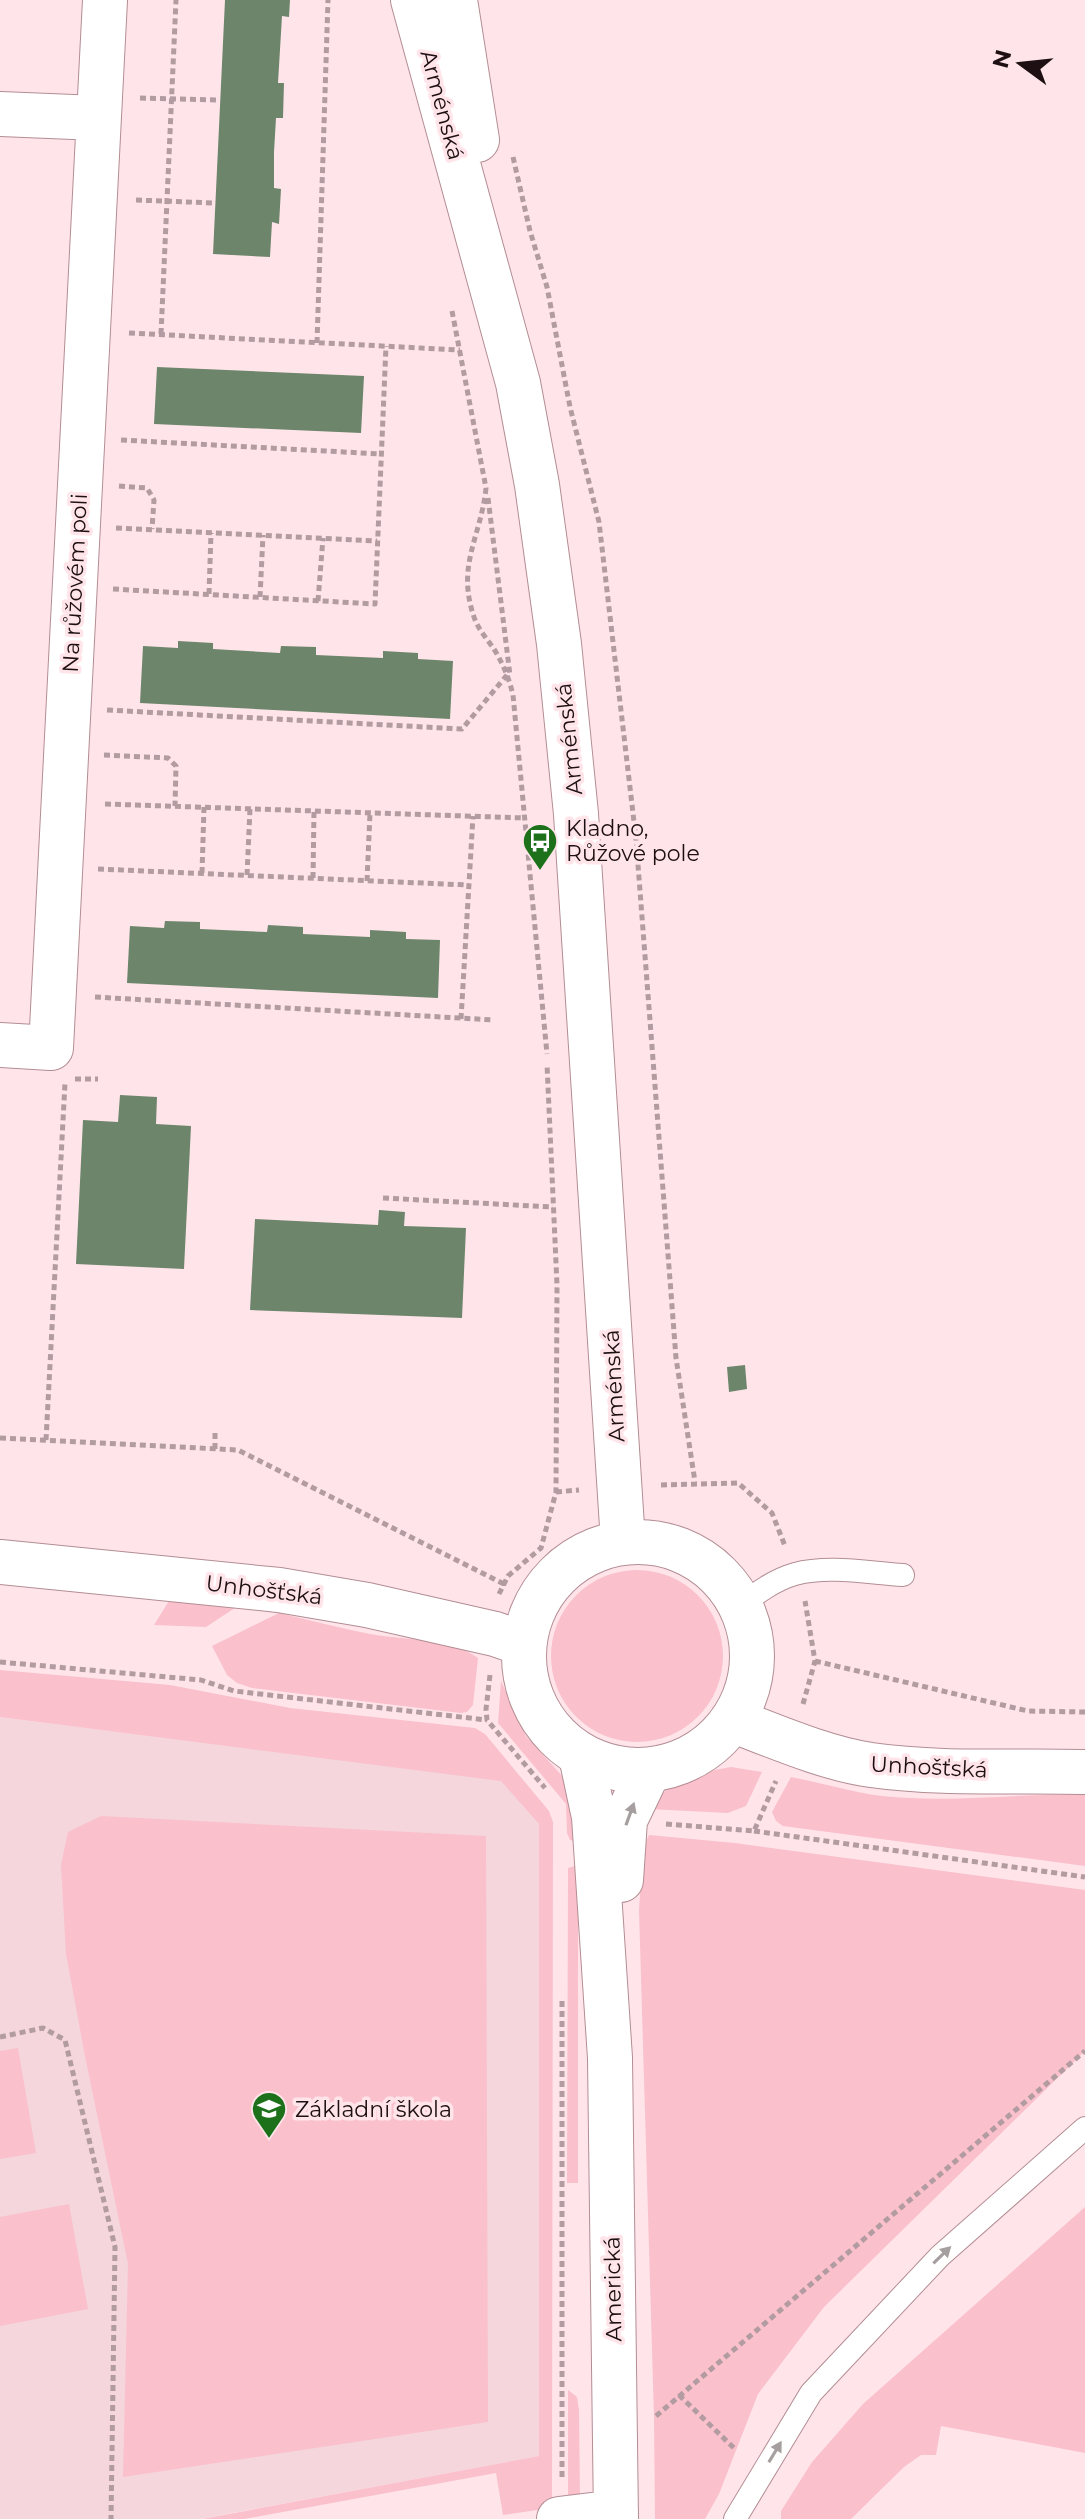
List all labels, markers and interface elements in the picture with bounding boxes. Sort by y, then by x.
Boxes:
north arrow [981,24,1061,104]
street label: Arménská [414,47,470,163]
text: N [987,47,1018,71]
street label: Na růžovém poli [57,493,93,673]
street label: Arménská [550,682,588,796]
place label: Kladno, Růžové pole [566,815,700,867]
bus stop icon: Kladno, Růžové pole [521,822,559,872]
street label: Arménská [598,1329,630,1443]
street label: Unhošťská [204,1569,324,1611]
street label: Unhošťská [870,1750,988,1784]
one-way arrow [624,1802,636,1826]
school or university icon: Základní škola [250,2090,288,2140]
place label: Základní škola [295,2096,452,2123]
street label: Americká [599,2236,627,2342]
one-way arrow [932,2246,951,2264]
one-way arrow [768,2441,782,2463]

